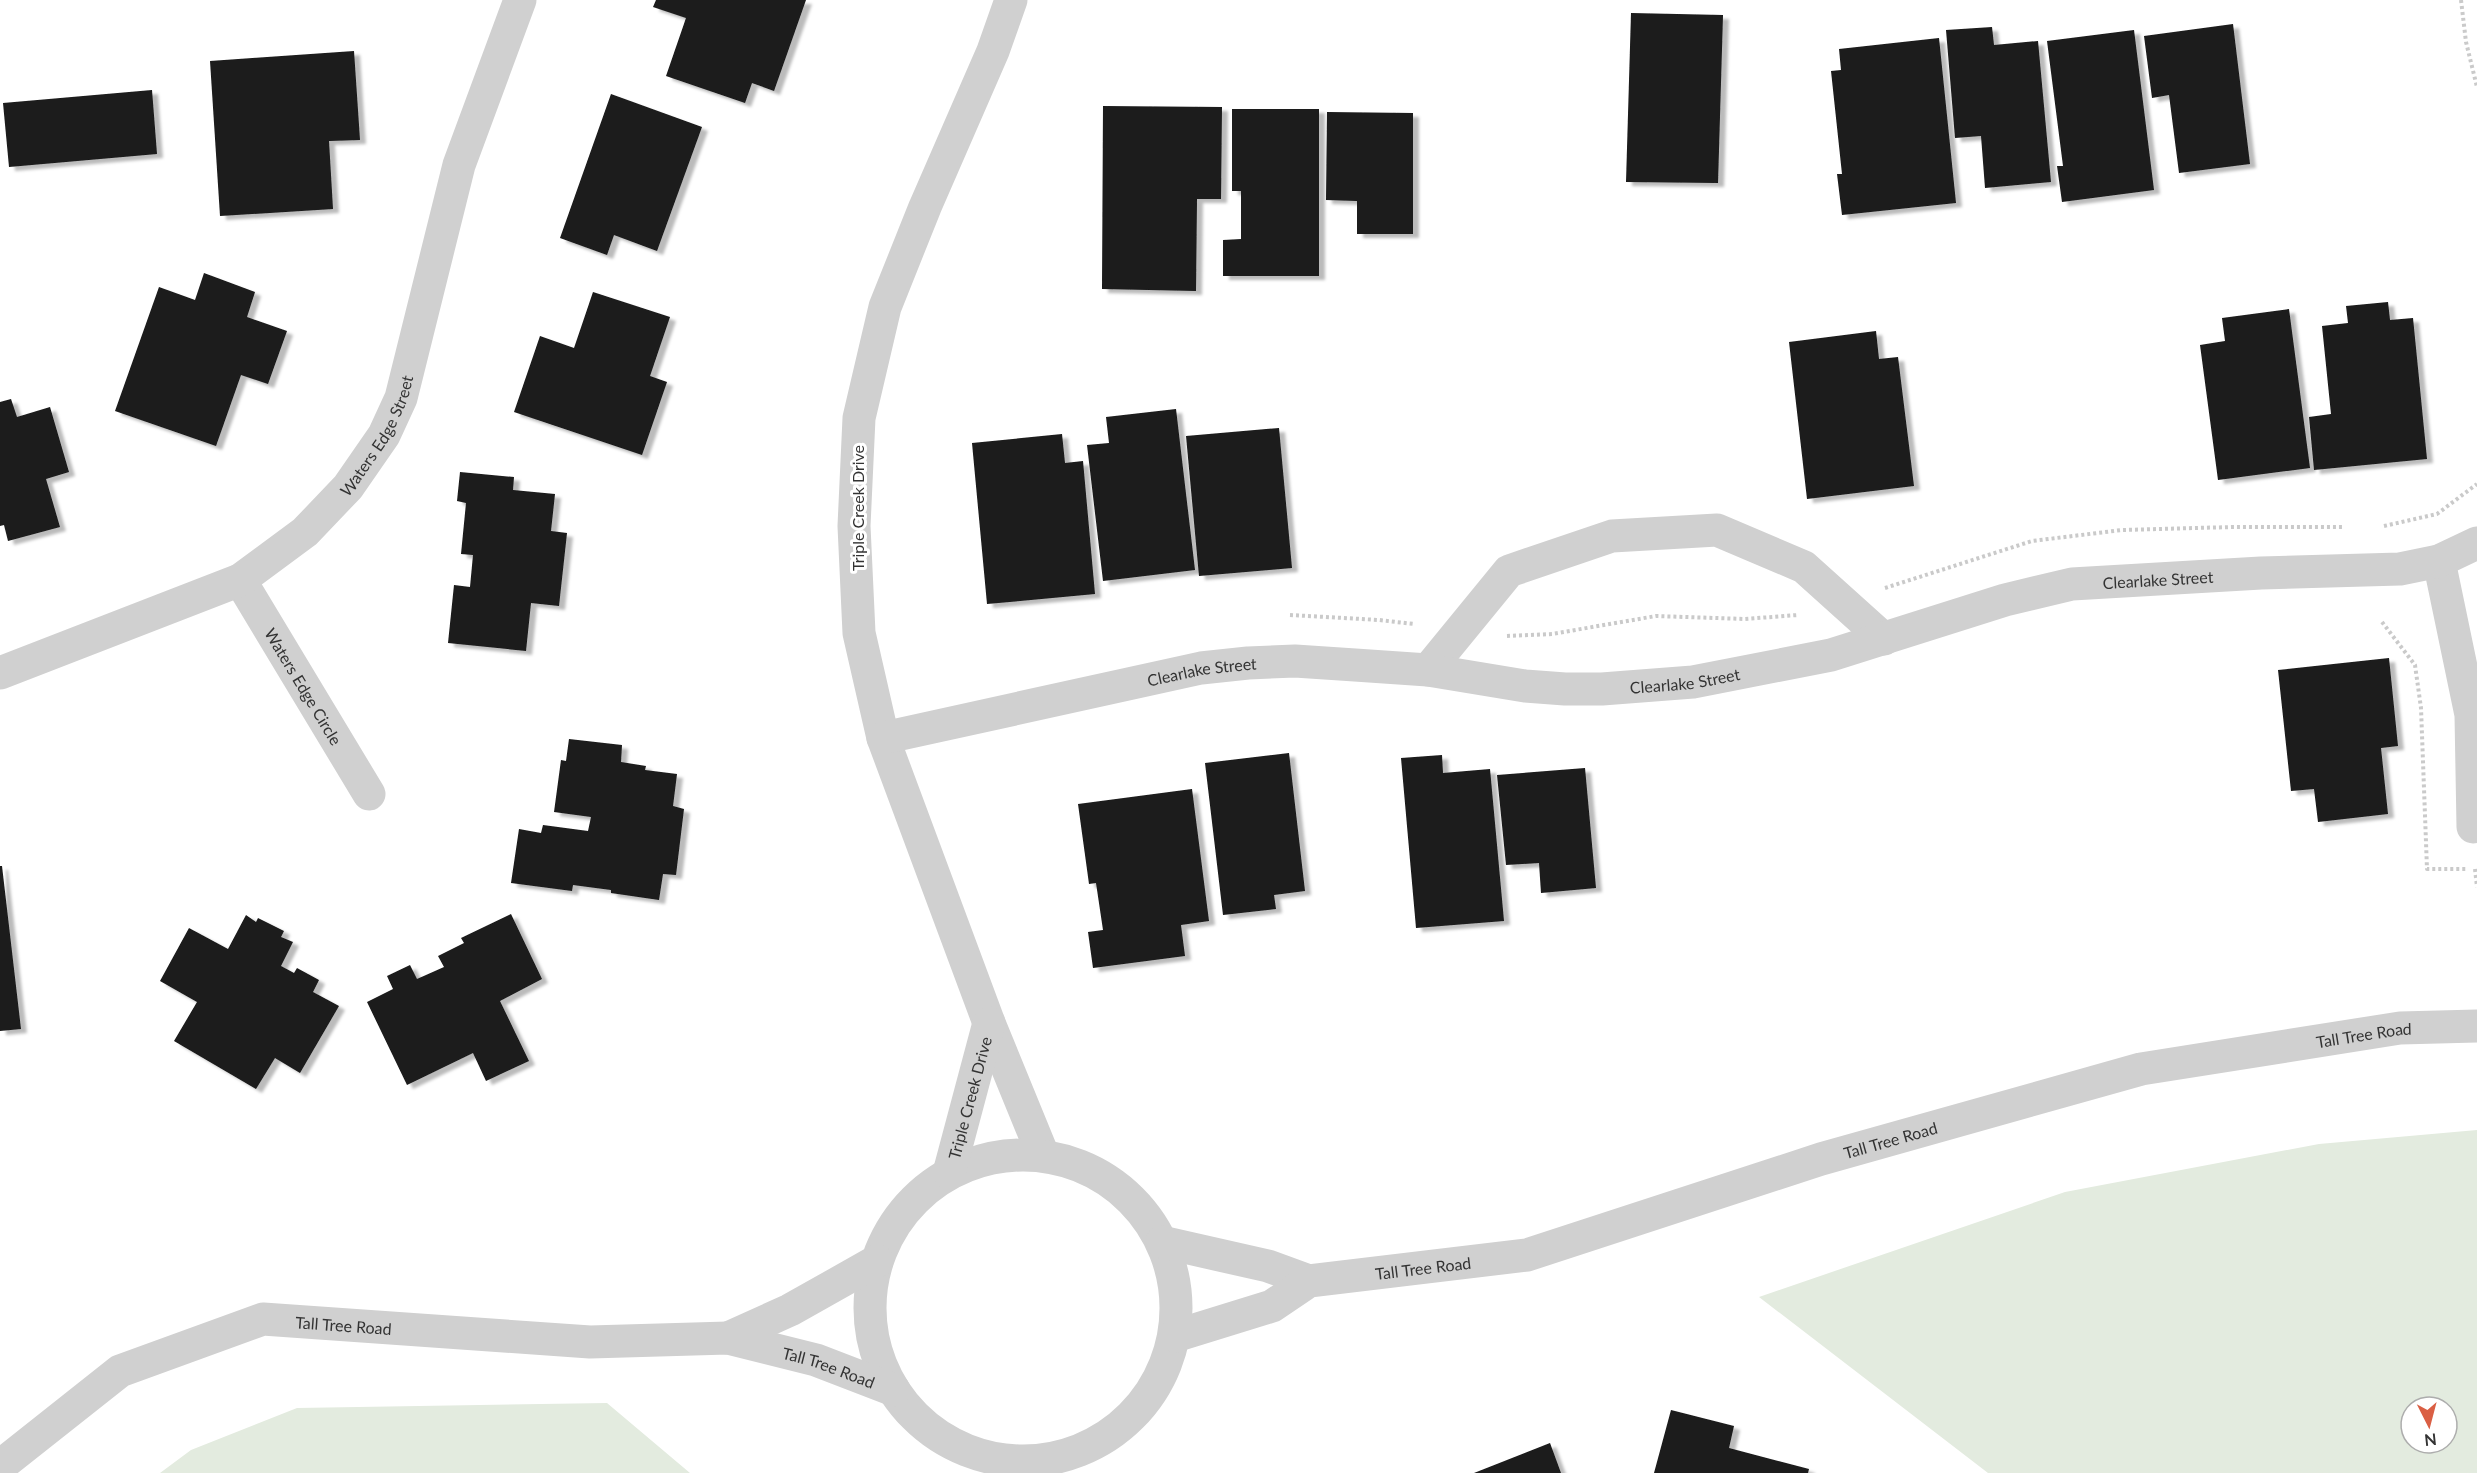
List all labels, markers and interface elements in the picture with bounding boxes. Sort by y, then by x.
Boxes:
street label: Waters Edge Street [336,373,416,499]
street label: Triple Creek Drive [848,445,867,571]
street label: Clearlake Street [2102,566,2214,592]
street label: Waters Edge Circle [262,624,347,748]
street label: Clearlake Street [1145,653,1257,689]
street label: Clearlake Street [1629,664,1742,696]
street label: Tall Tree Road [2315,1018,2412,1051]
street label: Triple Creek Drive [944,1034,995,1161]
street label: Tall Tree Road [1841,1117,1939,1162]
street label: Tall Tree Road [1374,1252,1472,1283]
street label: Tall Tree Road [295,1312,392,1338]
street label: Tall Tree Road [781,1343,878,1391]
north arrow [2399,1395,2459,1455]
text: N [2423,1430,2438,1451]

